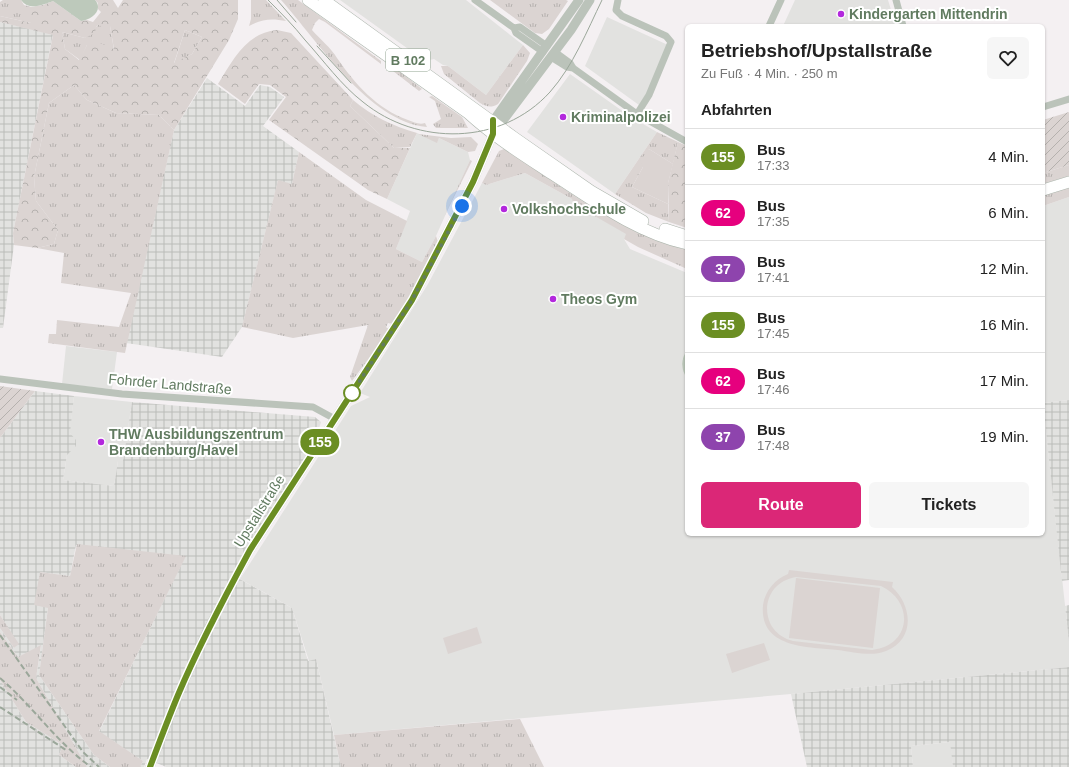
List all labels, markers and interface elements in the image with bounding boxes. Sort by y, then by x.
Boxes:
place label: Kindergarten Mittendrin [849,6,1008,22]
marker: Kindergarten Mittendrin [836,9,846,19]
button: heart [987,37,1029,79]
text: Betriebshof/Upstallstraße [701,40,932,61]
road number: B 102 [386,49,430,71]
text: Zu Fuß · 4 Min. · 250 m [701,66,838,81]
text: Abfahrten [701,101,772,118]
place label: Kriminalpolizei [571,109,671,125]
marker: Kriminalpolizei [558,112,568,122]
text: Bus [757,141,785,158]
text: 4 Min. [988,148,1029,165]
text: 155 [711,149,735,165]
text: 17:33 [757,158,790,173]
your location [452,196,472,216]
text: Bus [757,197,785,214]
place label: Volkshochschule [512,201,626,217]
marker: Volkshochschule [499,204,509,214]
text: 6 Min. [988,204,1029,221]
text: 62 [715,205,731,221]
text: 17:35 [757,214,790,229]
text: Bus [757,253,785,270]
text: 12 Min. [980,260,1029,277]
text: 37 [715,261,731,277]
text: 17:41 [757,270,790,285]
place label: Theos Gym [561,291,637,307]
marker: Theos Gym [548,294,558,304]
text: Bus [757,309,785,326]
text: 16 Min. [980,316,1029,333]
text: 155 [711,317,735,333]
text: 17:45 [757,326,790,341]
text: Bus [757,365,785,382]
street label: Fohrder Landstraße [108,371,233,397]
text: 17 Min. [980,372,1029,389]
text: 62 [715,373,731,389]
text: 17:46 [757,382,790,397]
unlabelled marker [343,384,361,402]
text: Bus [757,421,785,438]
place label: THW Ausbildungszentrum Brandenburg/Havel [109,426,283,458]
text: 19 Min. [980,428,1029,445]
line badge: 155 [297,429,343,455]
text: 37 [715,429,731,445]
text: 155 [308,434,332,450]
marker: THW Ausbildungszentrum Brandenburg/Havel [96,437,106,447]
text: 17:48 [757,438,790,453]
street label: Upstallstraße [230,472,288,550]
button: Route [701,482,861,528]
button: Tickets [869,482,1029,528]

